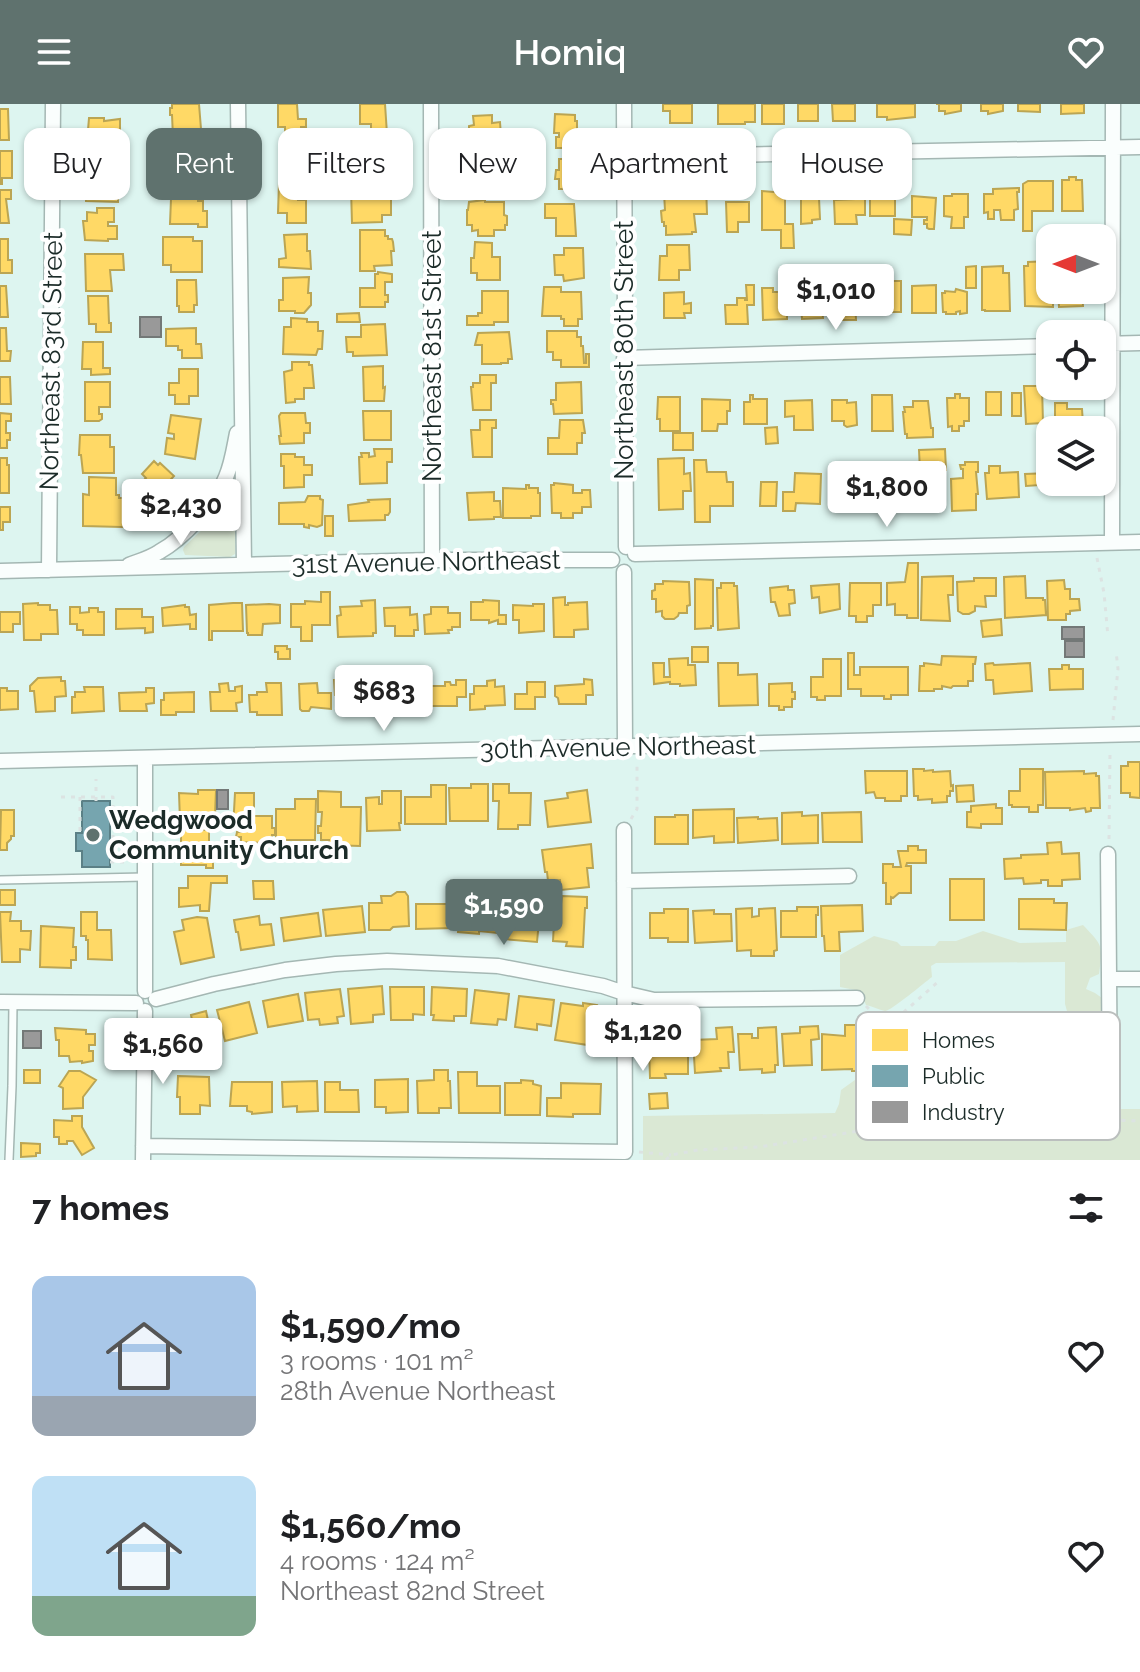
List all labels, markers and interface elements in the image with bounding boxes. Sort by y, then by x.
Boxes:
icon: menu [32,30,76,74]
icon: heart [1064,30,1108,74]
text: Homiq [514,31,626,73]
chip: Buy [24,128,130,200]
chip: Rent [146,128,262,200]
chip: Filters [278,128,413,200]
chip: New [429,128,546,200]
chip: Apartment [562,128,756,200]
chip: House [772,128,912,200]
street label: Northeast 80th Street [609,220,639,480]
north arrow [1036,224,1116,304]
map controls [1036,224,1116,496]
street label: Northeast 81st Street [417,230,447,482]
street label: Northeast 83rd Street [34,231,68,491]
pin: $1,010 [771,264,901,332]
text: $1,010 [796,275,876,305]
button: locate [1036,320,1116,400]
button: layers [1036,416,1116,496]
pin: $1,800 [822,461,952,529]
text: $1,800 [846,472,929,502]
pin: $2,430 [116,479,246,547]
text: $2,430 [140,490,222,520]
street label: 31st Avenue Northeast [291,545,561,579]
pin: $683 [337,665,431,733]
text: $683 [353,676,415,706]
street label: 30th Avenue Northeast [480,730,757,764]
place label: Wedgwood Community Church [109,805,349,865]
marker: Wedgwood Community Church [84,826,102,844]
pin: $1,590 [439,879,569,947]
text: $1,590 [463,890,545,920]
pin: $1,120 [578,1005,708,1073]
legend [856,1012,1120,1140]
text: $1,120 [604,1016,682,1046]
pin: $1,560 [98,1018,228,1086]
text: Homes [922,1027,995,1053]
text: $1,560 [122,1029,204,1059]
text: Public [922,1063,985,1089]
text: Industry [922,1099,1005,1125]
icon: filters [1064,1186,1108,1230]
text: 7 homes [32,1188,169,1228]
text: $1,590/mo [280,1306,461,1346]
icon: home [96,1308,192,1404]
icon: heart [1064,1334,1108,1378]
text: 3 rooms · 101 m² [280,1346,474,1376]
text: 28th Avenue Northeast [280,1376,556,1406]
text: $1,560/mo [280,1506,461,1546]
icon: home [96,1508,192,1604]
icon: heart [1064,1534,1108,1578]
text: 4 rooms · 124 m² [280,1546,475,1576]
text: Northeast 82nd Street [280,1576,545,1606]

